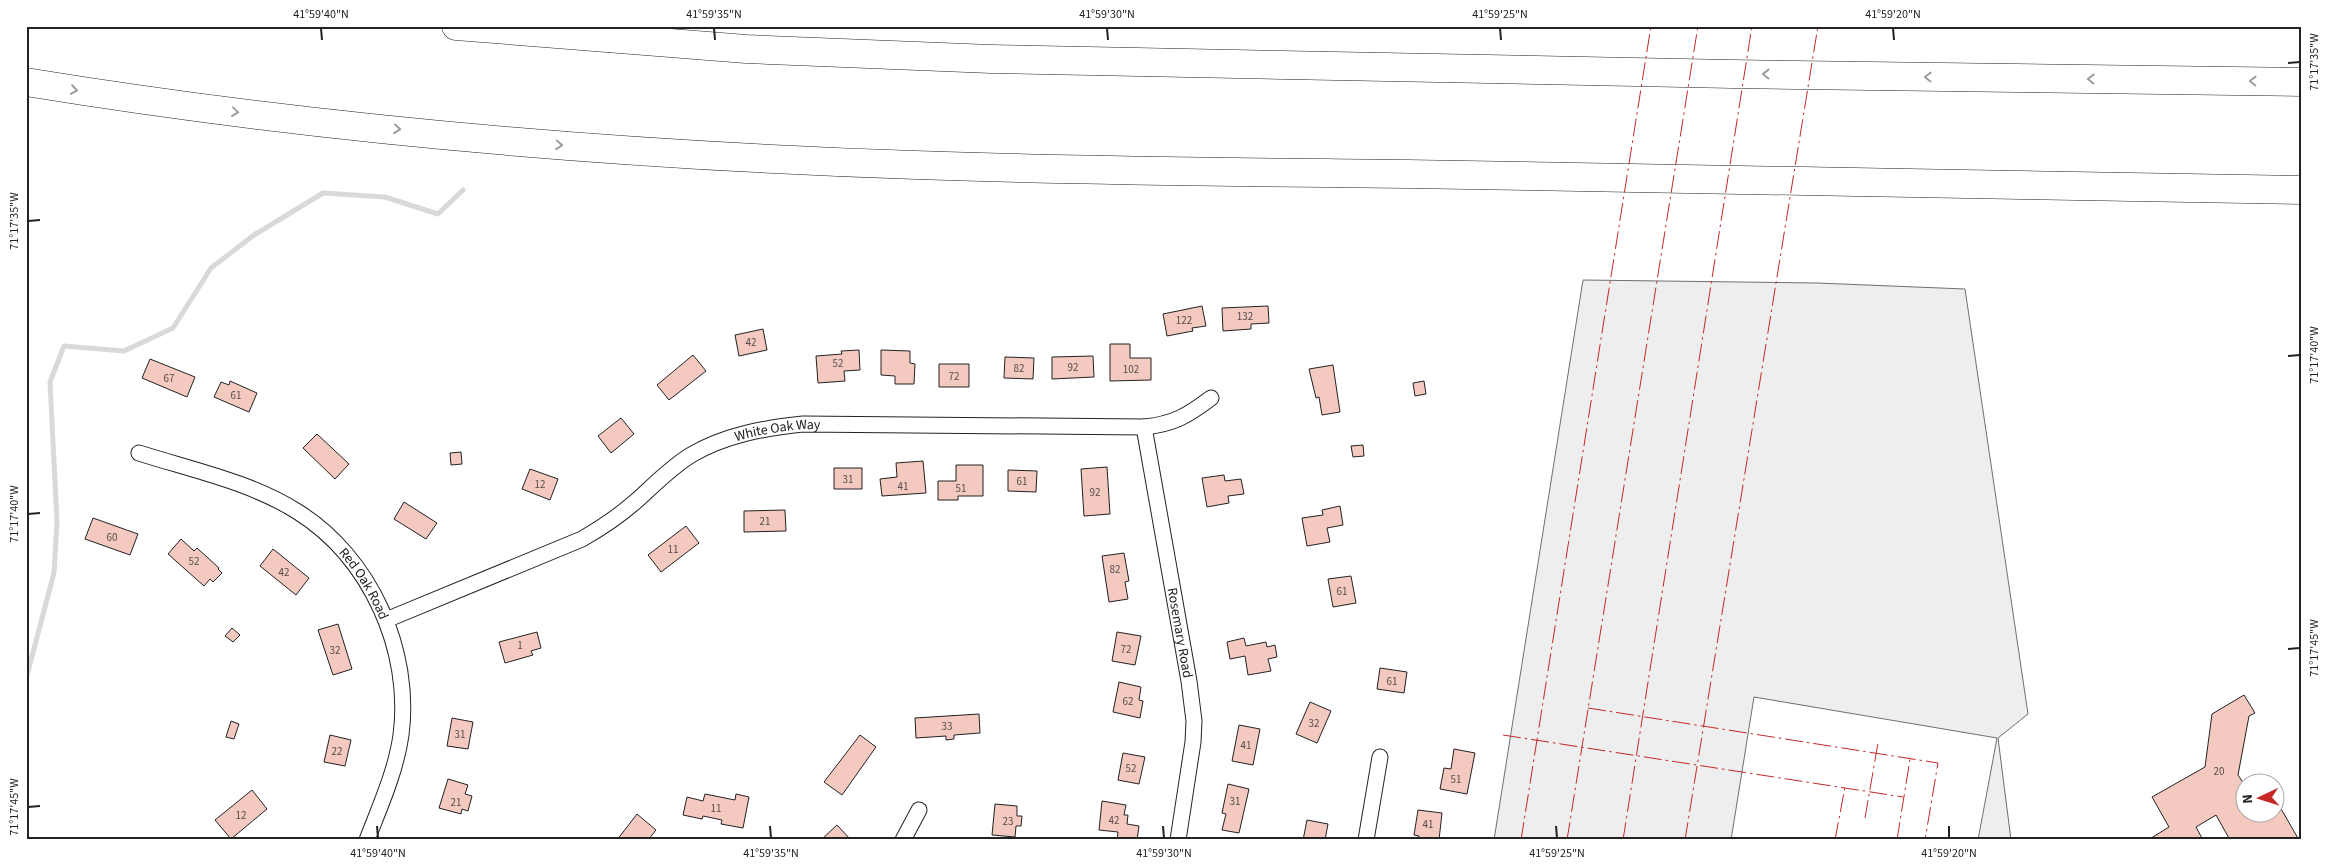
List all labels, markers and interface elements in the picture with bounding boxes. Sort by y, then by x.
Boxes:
text: 41°59'40"N [293,6,349,23]
text: 41°59'35"N [686,6,742,23]
text: 41°59'30"N [1079,6,1135,23]
text: 41°59'25"N [1472,6,1528,23]
text: 41°59'20"N [1865,6,1921,23]
text: 71°17'35"W [2306,33,2323,91]
one-way arrow [1761,69,1769,79]
one-way arrow [1924,71,1932,82]
one-way arrow [2086,73,2094,84]
one-way arrow [2249,76,2256,86]
one-way arrow [70,84,79,94]
one-way arrow [232,106,240,117]
one-way arrow [393,123,401,134]
one-way arrow [555,139,563,150]
text: 71°17'35"W [6,192,23,250]
house number: 132 [1237,309,1253,324]
house number: 122 [1176,313,1192,328]
text: 71°17'40"W [2306,326,2323,384]
house number: 42 [746,335,756,350]
house number: 52 [833,356,843,371]
house number: 92 [1068,360,1078,375]
house number: 82 [1014,361,1024,376]
house number: 102 [1123,362,1139,377]
house number: 72 [949,369,959,384]
house number: 67 [164,371,174,386]
house number: 61 [231,388,241,403]
street label: White Oak Way [732,415,821,447]
house number: 31 [843,472,853,487]
house number: 61 [1017,474,1027,489]
house number: 12 [535,477,545,492]
house number: 41 [898,479,908,494]
house number: 51 [956,481,966,496]
text: 71°17'40"W [6,485,23,543]
house number: 92 [1090,485,1100,500]
house number: 21 [760,514,770,529]
house number: 60 [107,530,117,545]
house number: 11 [668,542,678,557]
street label: Red Oak Road [334,544,393,623]
house number: 52 [189,554,199,569]
house number: 82 [1110,562,1120,577]
house number: 42 [279,565,289,580]
house number: 61 [1337,584,1347,599]
street label: Rosemary Road [1162,586,1197,680]
text: 71°17'45"W [2306,619,2323,677]
house number: 1 [517,638,523,653]
house number: 72 [1121,642,1131,657]
house number: 32 [330,643,340,658]
house number: 61 [1387,674,1397,689]
house number: 62 [1123,694,1133,709]
house number: 32 [1309,716,1319,731]
house number: 33 [942,719,952,734]
house number: 31 [455,727,465,742]
house number: 41 [1241,738,1251,753]
house number: 22 [332,744,342,759]
house number: 52 [1126,761,1136,776]
house number: 20 [2214,764,2224,779]
house number: 51 [1451,772,1461,787]
north arrow [2236,774,2286,824]
text: 71°17'45"W [6,778,23,836]
text: N [2238,793,2258,804]
house number: 31 [1230,794,1240,809]
house number: 21 [451,795,461,810]
house number: 11 [711,801,721,816]
house number: 12 [236,808,246,823]
house number: 42 [1109,813,1119,828]
house number: 23 [1003,814,1013,829]
house number: 41 [1423,817,1433,832]
text: 41°59'40"N [350,845,406,862]
text: 41°59'35"N [743,845,799,862]
text: 41°59'30"N [1136,845,1192,862]
text: 41°59'25"N [1529,845,1585,862]
text: 41°59'20"N [1921,845,1977,862]

